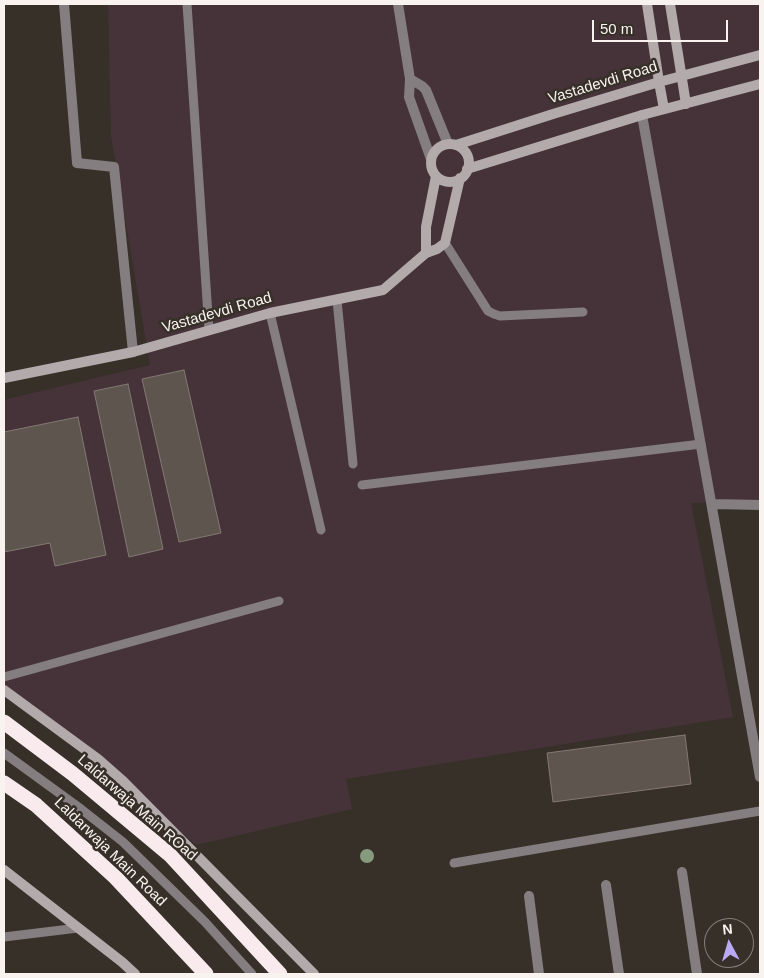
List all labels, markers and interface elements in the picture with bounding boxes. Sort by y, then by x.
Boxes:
scale bar [594,10,730,42]
text: 50 m [600,20,633,37]
street label: Vastadevdi Road [546,58,660,108]
street label: Vastadevdi Road [160,289,274,337]
street label: Laldarwaja Main ROad [74,751,200,865]
street label: Laldarwaja Main Road [50,794,170,910]
north arrow [704,918,754,968]
text: N [722,921,733,938]

